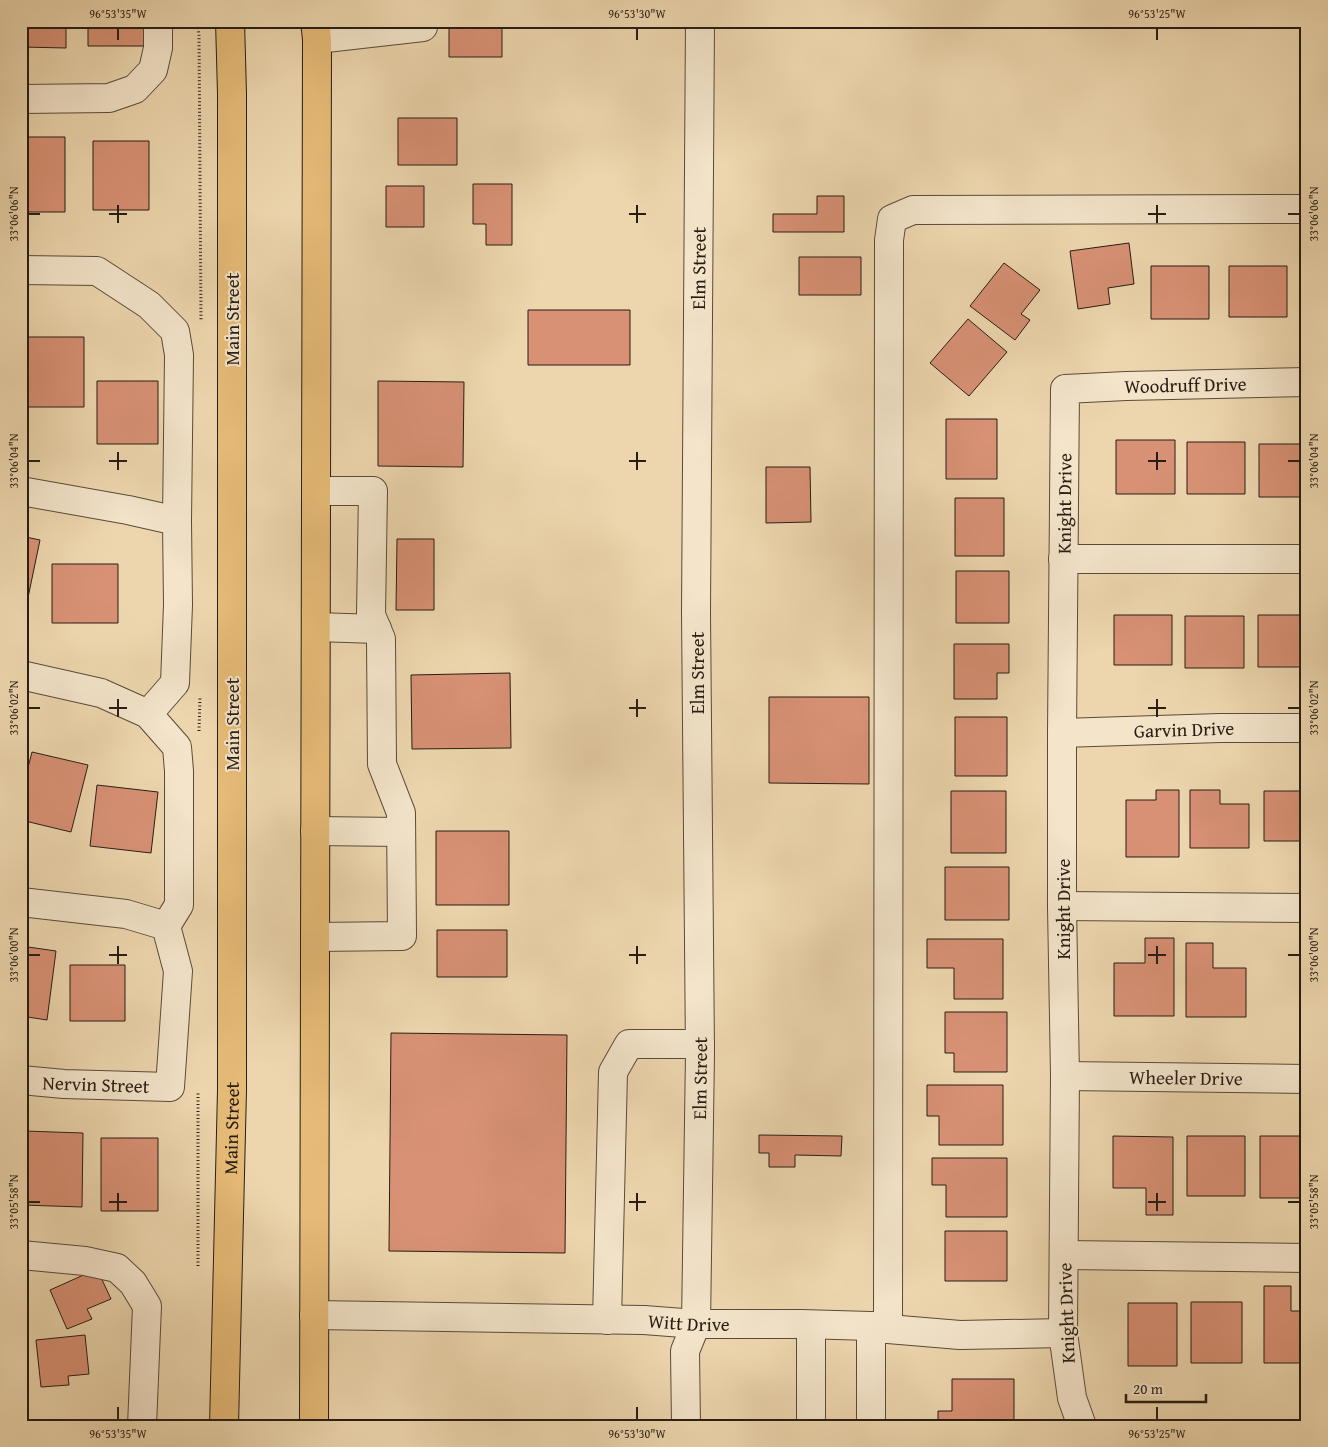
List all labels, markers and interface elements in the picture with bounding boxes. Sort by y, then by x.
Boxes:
text: 96°53'35"W [89,5,148,22]
text: 96°53'30"W [608,5,667,22]
text: 96°53'25"W [1128,5,1187,22]
text: 33°06'06"N [5,186,22,242]
text: 33°06'06"N [1305,186,1322,242]
street label: Elm Street [684,226,713,310]
street label: Main Street [218,272,246,365]
street label: Woodruff Drive [1124,369,1247,400]
text: 33°06'04"N [5,433,22,489]
text: 33°06'04"N [1305,433,1322,489]
street label: Knight Drive [1050,453,1078,554]
street label: Elm Street [683,631,711,714]
street label: Main Street [218,677,246,770]
text: 33°06'02"N [5,680,22,736]
text: 33°06'02"N [1305,680,1322,736]
street label: Garvin Drive [1133,714,1234,745]
street label: Knight Drive [1049,858,1077,959]
text: 33°06'00"N [5,927,22,983]
text: 33°06'00"N [1305,927,1322,983]
street label: Elm Street [685,1036,714,1120]
street label: Wheeler Drive [1129,1063,1243,1092]
street label: Nervin Street [42,1068,150,1100]
street label: Main Street [216,1081,246,1175]
text: 33°05'58"N [5,1174,22,1230]
text: 33°05'58"N [1305,1174,1322,1230]
street label: Knight Drive [1050,1262,1082,1364]
street label: Witt Drive [647,1306,730,1338]
scale bar [1126,1372,1206,1404]
text: 20 m [1133,1378,1164,1399]
text: 96°53'35"W [89,1425,148,1442]
text: 96°53'30"W [608,1425,667,1442]
text: 96°53'25"W [1128,1425,1187,1442]

